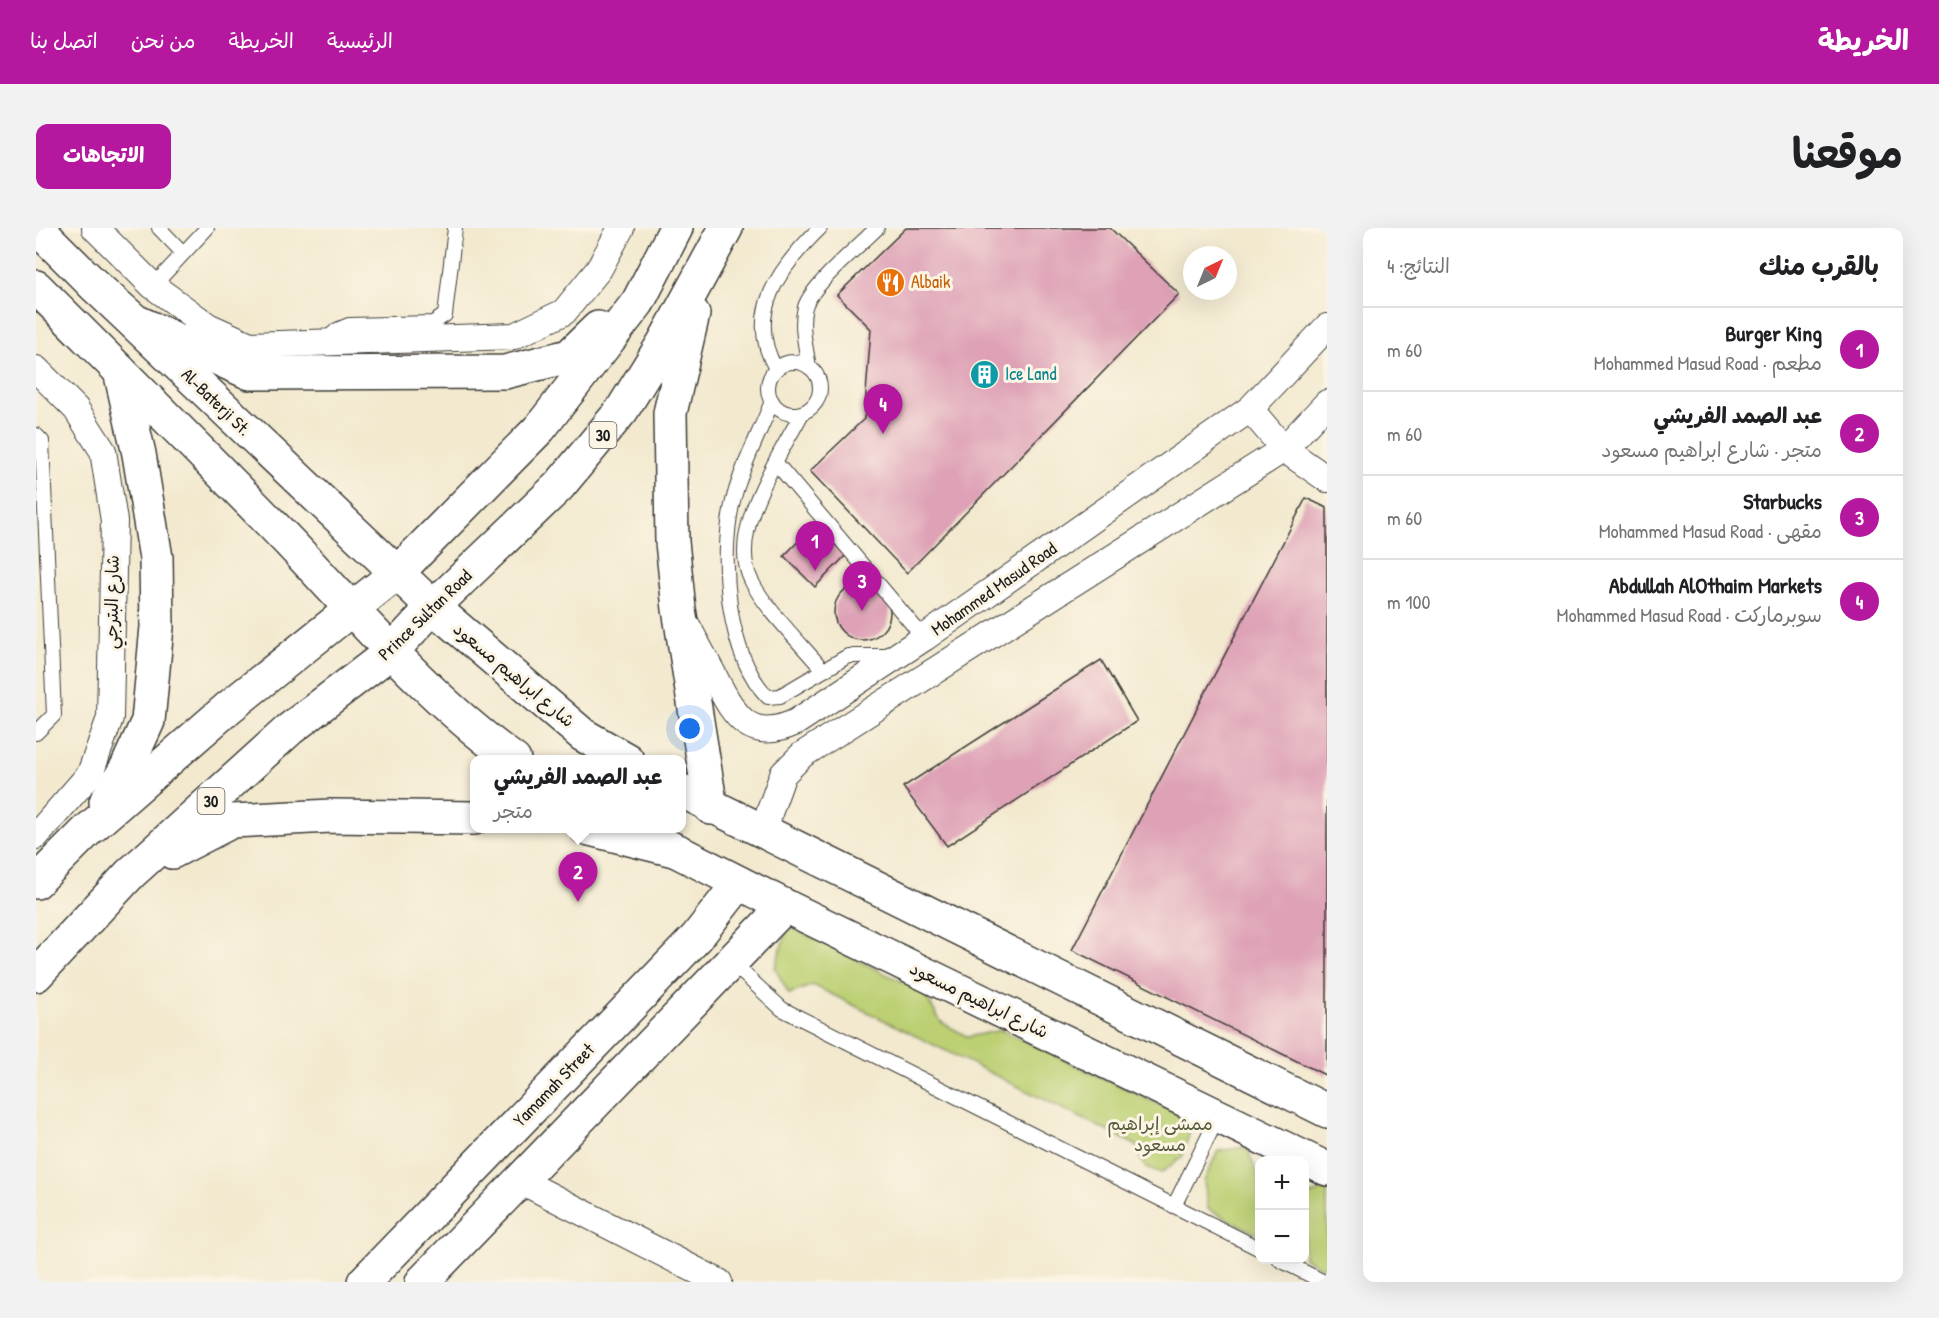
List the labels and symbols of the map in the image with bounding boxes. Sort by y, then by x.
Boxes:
north arrow [1183,246,1237,300]
restaurant icon: Albaik [874,266,906,298]
place label: Albaik [911,269,951,294]
building icon: Ice Land [968,358,1000,390]
place label: Ice Land [1005,361,1056,386]
street label: Al-Baterji St. [176,362,257,441]
pin: 4 [864,384,902,434]
road number: 30 [590,422,616,448]
pin: 1 [796,522,834,571]
street label: Mohammed Masud Road [926,536,1061,641]
street label: شارع البترجي [98,555,129,649]
pin: 3 [842,562,882,611]
street label: Prince Sultan Road [372,564,477,666]
street label: شارع ابراهيم مسعود [447,616,580,734]
your location [675,714,704,743]
road number: 30 [198,788,224,814]
pin: 2 [558,852,598,902]
street label: شارع ابراهيم مسعود [905,955,1053,1046]
street label: Yamamah Street [507,1037,600,1132]
park label: ممشى إبراهيم مسعود [1107,1111,1213,1157]

